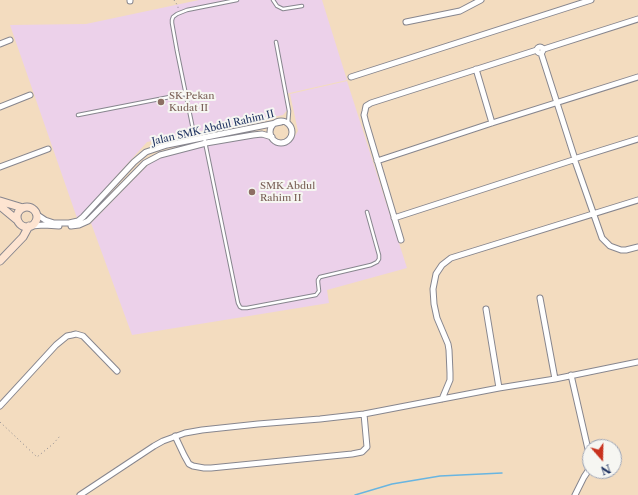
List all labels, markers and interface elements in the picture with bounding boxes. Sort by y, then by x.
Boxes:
place label: SK Pekan Kudat II [169,90,214,114]
marker: SK Pekan Kudat II [156,97,166,107]
street label: Jalan SMK Abdul Rahim II [151,108,275,148]
place label: SMK Abdul Rahim II [260,180,315,204]
marker: SMK Abdul Rahim II [247,187,257,197]
north arrow [582,439,622,479]
text: N [599,461,613,478]

